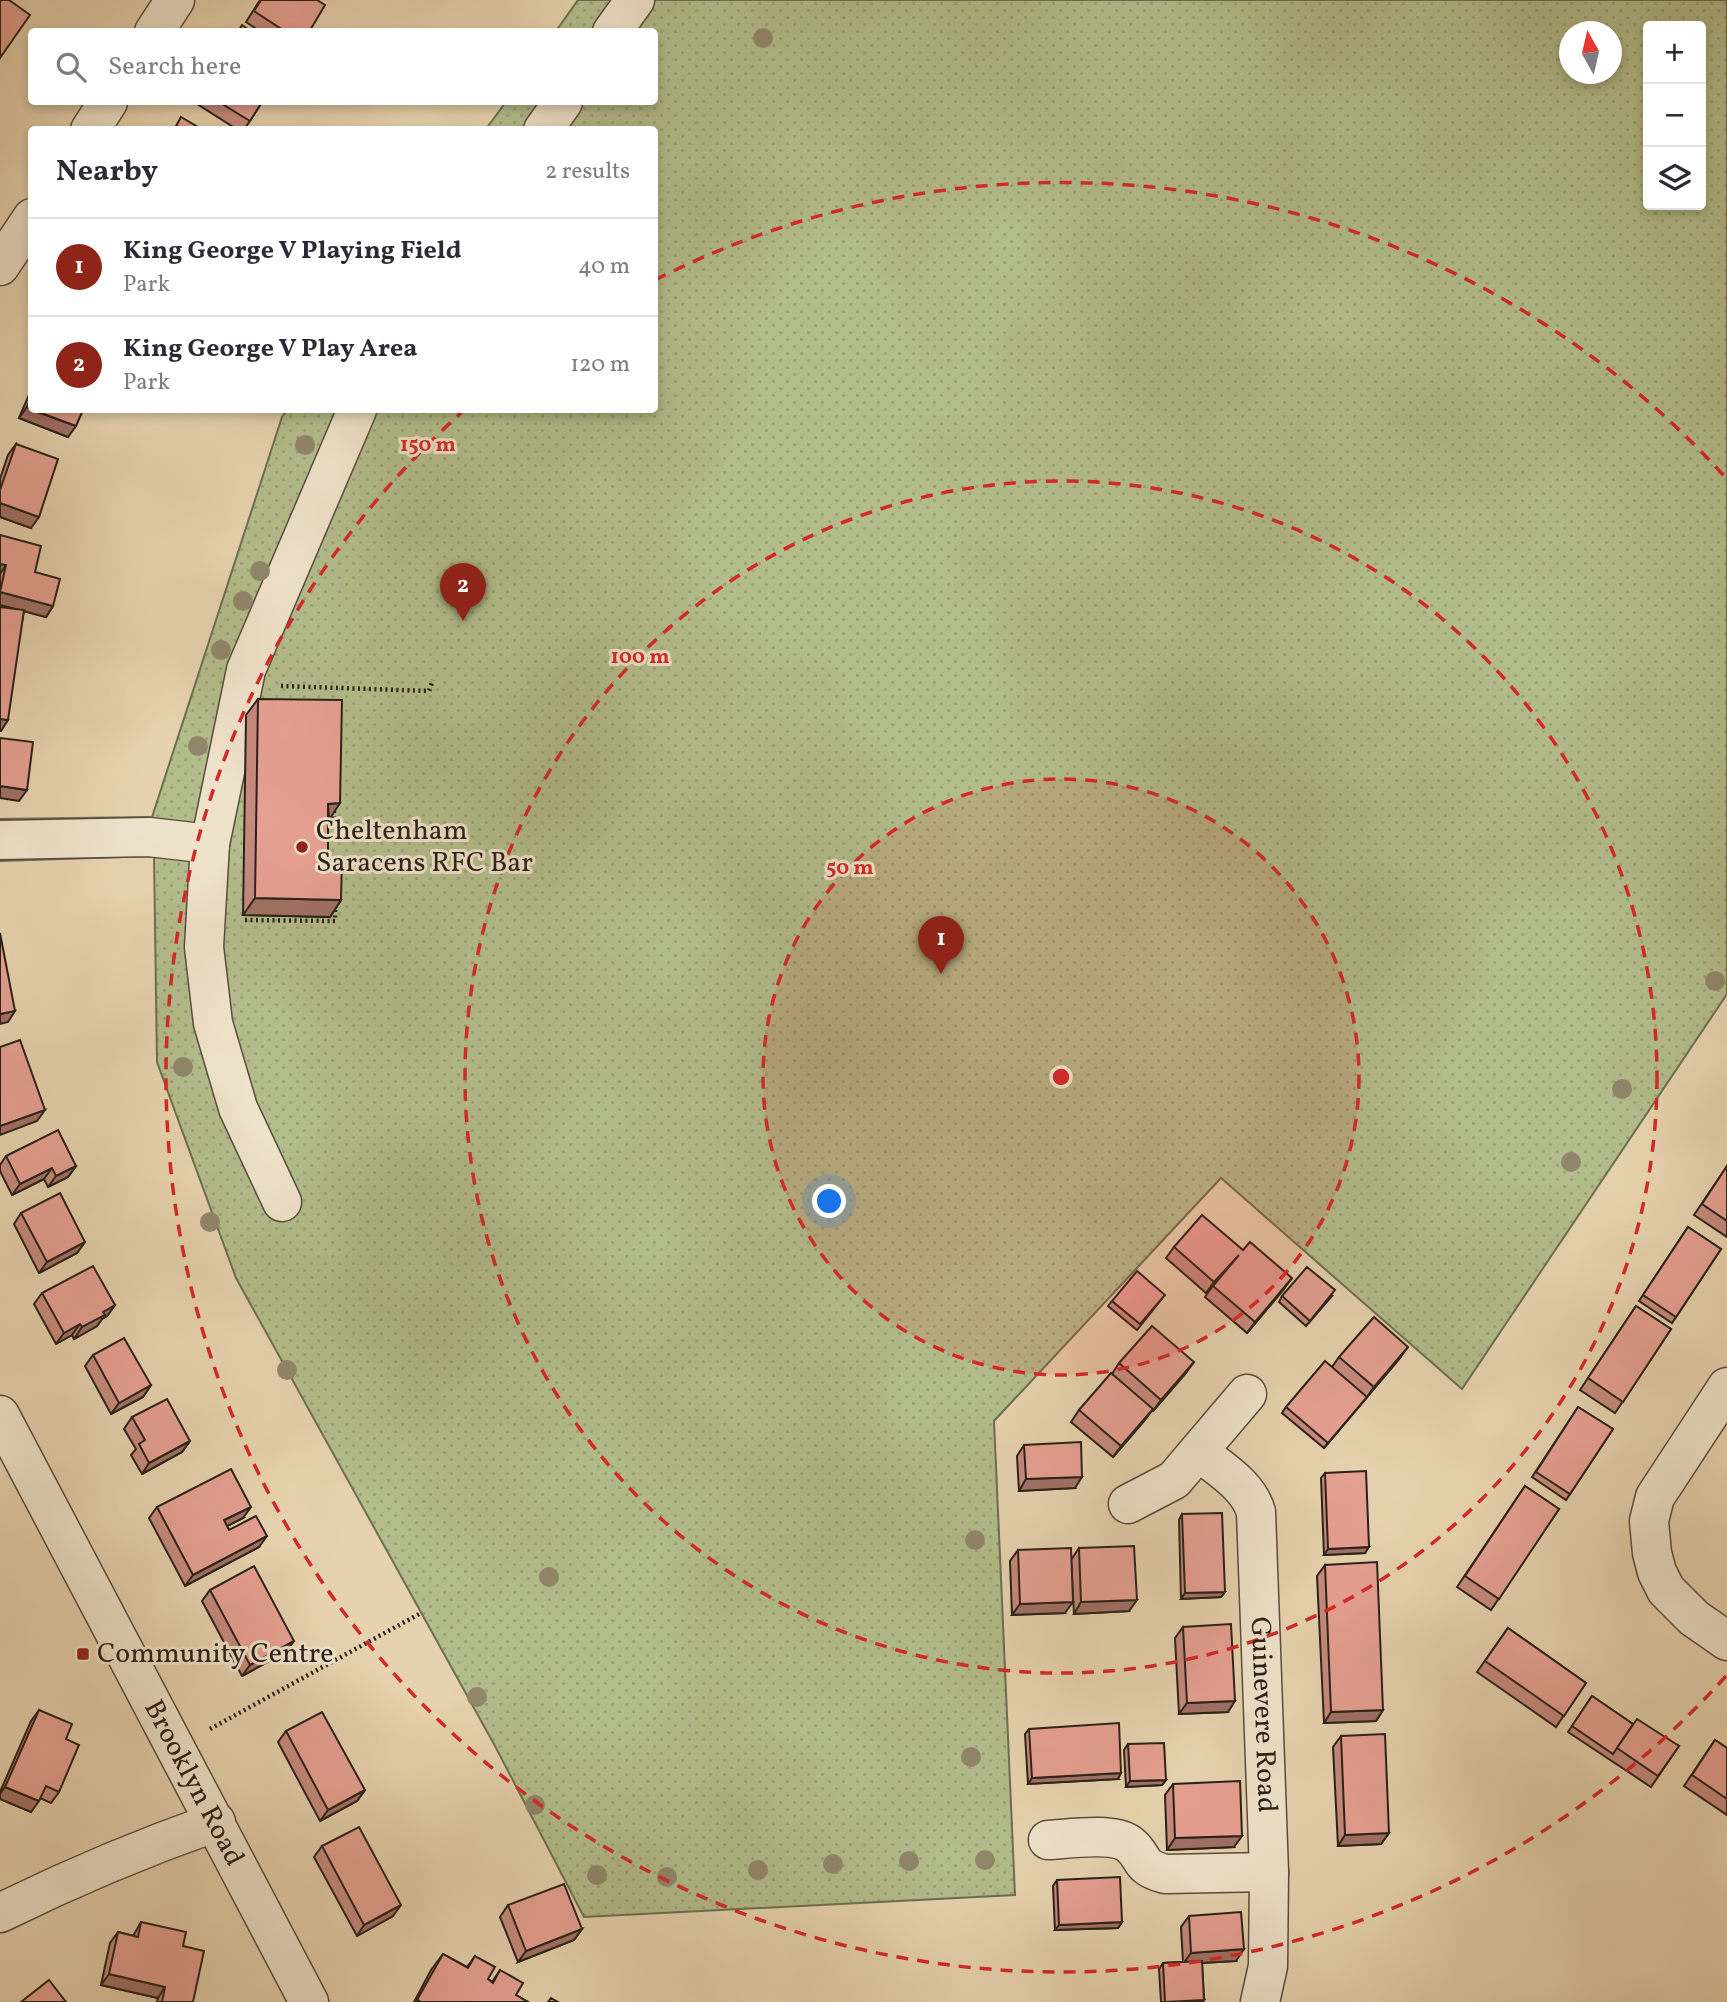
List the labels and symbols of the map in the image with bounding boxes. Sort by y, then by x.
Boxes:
north arrow [1559,21,1622,84]
text: 150 m [400,431,456,460]
pin: 2 [440,563,486,621]
text: 100 m [610,643,670,672]
place label: Cheltenham Saracens RFC Bar [316,812,533,883]
marker: Cheltenham Saracens RFC Bar [294,839,310,855]
text: 50 m [826,854,874,883]
pin: 1 [918,916,964,974]
centre of rings [1049,1065,1073,1089]
your location [812,1184,846,1218]
street label: Guinevere Road [1240,1616,1286,1813]
place label: Community Centre [97,1635,334,1674]
marker: Community Centre [75,1646,91,1662]
street label: Brooklyn Road [134,1693,254,1873]

